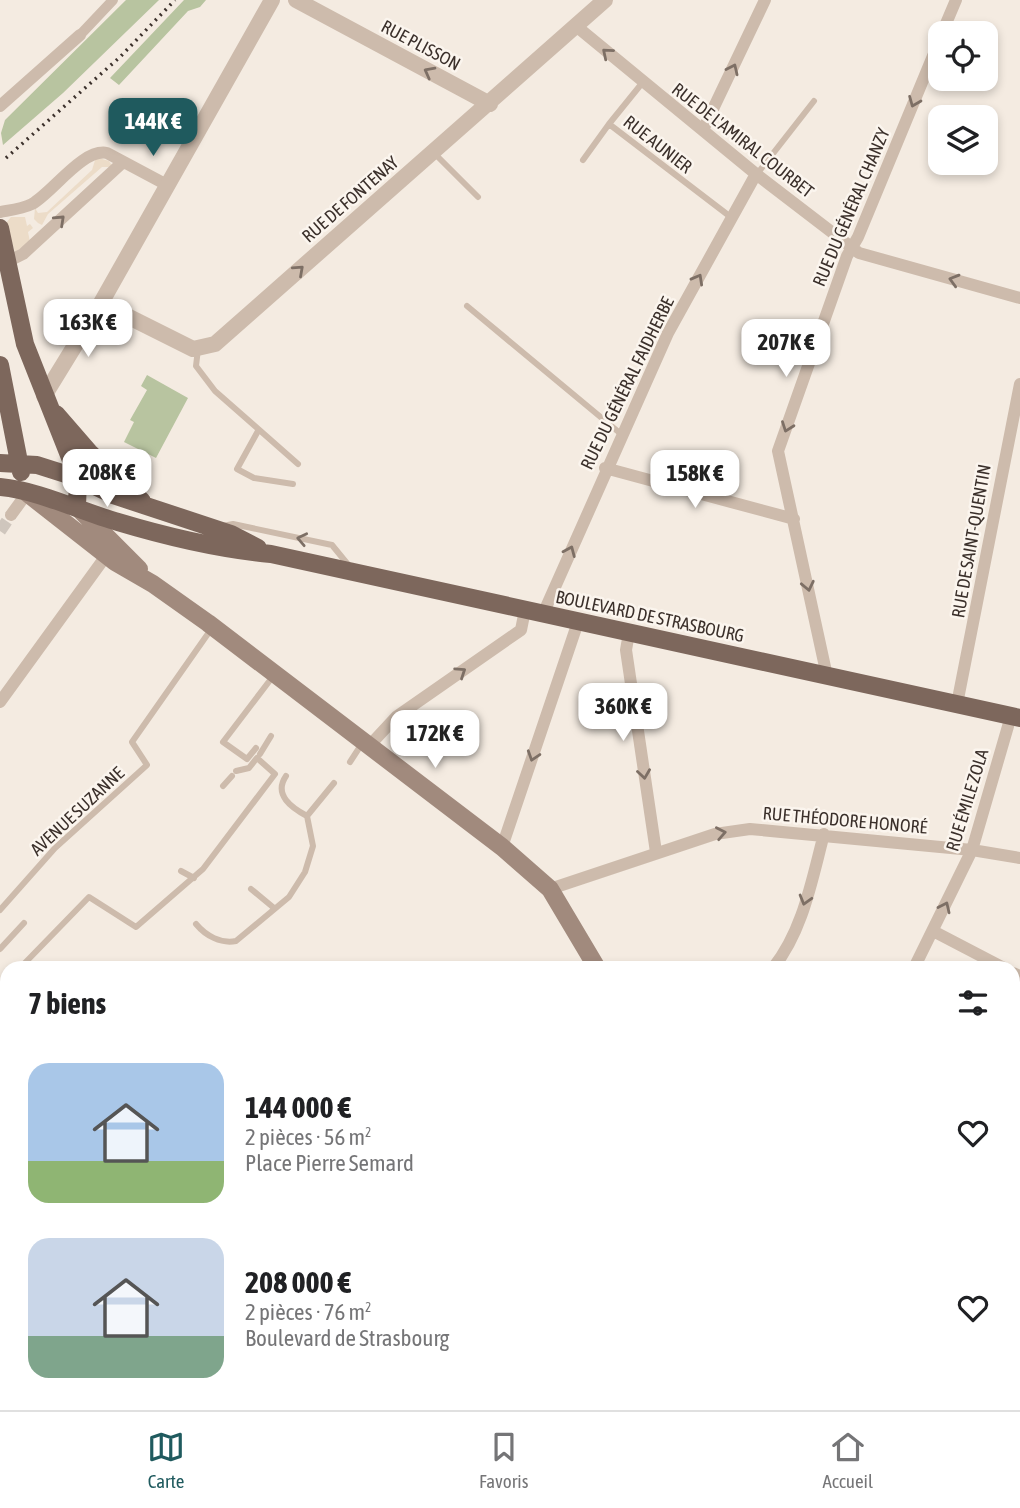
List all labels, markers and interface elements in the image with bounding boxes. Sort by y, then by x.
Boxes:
street label: RUE PLISSON [378,15,464,75]
map controls [928,21,998,175]
button: locate [928,21,998,91]
one-way arrow [603,49,616,61]
one-way arrow [725,64,739,76]
one-way arrow [424,67,437,80]
street label: RUE DE L'AMIRAL COURBET [668,78,818,202]
one-way arrow [908,94,922,107]
pin: 144K € [96,99,210,158]
button: layers [928,105,998,175]
text: 144K € [124,108,182,134]
street label: RUE AUNIER [620,111,696,177]
street label: RUE DU GÉNÉRAL CHANZY [808,125,894,289]
street label: RUE DE FONTENAY [298,152,402,246]
one-way arrow [52,216,65,229]
one-way arrow [290,266,303,278]
one-way arrow [690,273,703,286]
one-way arrow [949,274,961,288]
street label: RUE DU GÉNÉRAL FAIDHERBE [576,293,678,473]
pin: 163K € [31,300,145,359]
text: 163K € [59,309,117,335]
pin: 207K € [729,320,843,379]
text: 207K € [757,329,815,355]
one-way arrow [781,420,795,432]
pin: 208K € [50,449,164,509]
pin: 158K € [638,450,752,510]
text: 208K € [78,459,136,485]
text: 158K € [666,460,724,486]
street label: RUE DE SAINT-QUENTIN [947,463,995,619]
one-way arrow [296,532,308,547]
one-way arrow [562,546,576,558]
one-way arrow [799,580,814,592]
street label: BOULEVARD DE STRASBOURG [554,586,746,646]
one-way arrow [453,668,466,680]
pin: 360K € [566,684,680,743]
text: 360K € [594,693,652,719]
pin: 172K € [378,710,492,770]
text: 172K € [406,720,464,746]
street label: RUE ÉMILE ZOLA [942,746,993,854]
one-way arrow [527,749,541,762]
street label: AVENUE SUZANNE [26,762,128,860]
one-way arrow [637,768,652,780]
street label: RUE THÉODORE HONORÉ [762,802,928,838]
one-way arrow [715,827,727,842]
one-way arrow [799,894,814,906]
one-way arrow [936,902,950,914]
icon: filters [954,984,992,1022]
text: 7 biens [28,986,106,1020]
text: 144 000 € [245,1090,351,1124]
icon: home [84,1091,168,1175]
icon: heart [954,1114,992,1152]
text: 2 pièces · 56 m² [245,1124,372,1150]
text: Place Pierre Semard [245,1150,414,1176]
text: 208 000 € [245,1265,351,1299]
icon: home [84,1266,168,1350]
icon: heart [954,1289,992,1327]
text: 2 pièces · 76 m² [245,1299,372,1325]
text: Boulevard de Strasbourg [245,1325,449,1351]
tab: Carte [147,1428,185,1492]
tab: Favoris [479,1428,528,1492]
tab: Accueil [822,1428,873,1492]

